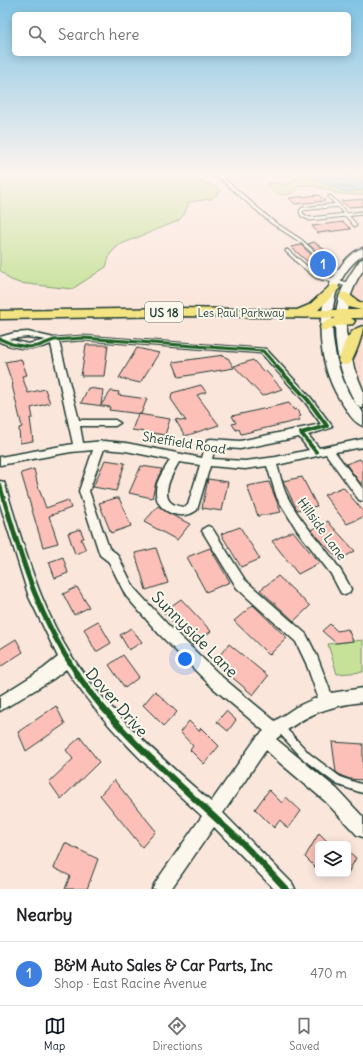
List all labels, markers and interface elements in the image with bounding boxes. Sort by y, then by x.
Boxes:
search box [12,12,351,56]
icon: search [26,23,48,45]
text: Search here [58,25,139,44]
pin: 1 [310,249,336,279]
road number: US 18 [145,302,183,322]
street label: Les Paul Parkway [197,306,285,320]
street label: Sheffield Road [141,428,227,458]
street label: Hillside Lane [294,494,350,564]
street label: Sunnyside Lane [148,587,242,681]
your location [175,649,195,669]
street label: Dover Drive [82,663,152,741]
map controls [315,841,351,877]
button: layers [315,841,351,877]
text: Nearby [16,904,72,926]
text: B&M Auto Sales & Car Parts, Inc [54,956,273,975]
text: 1 [26,965,32,982]
text: 470 m [310,965,347,982]
text: Shop · East Racine Avenue [54,975,207,992]
tab: Map [44,1015,66,1053]
tab: Directions [153,1015,202,1053]
tab: Saved [289,1015,319,1053]

